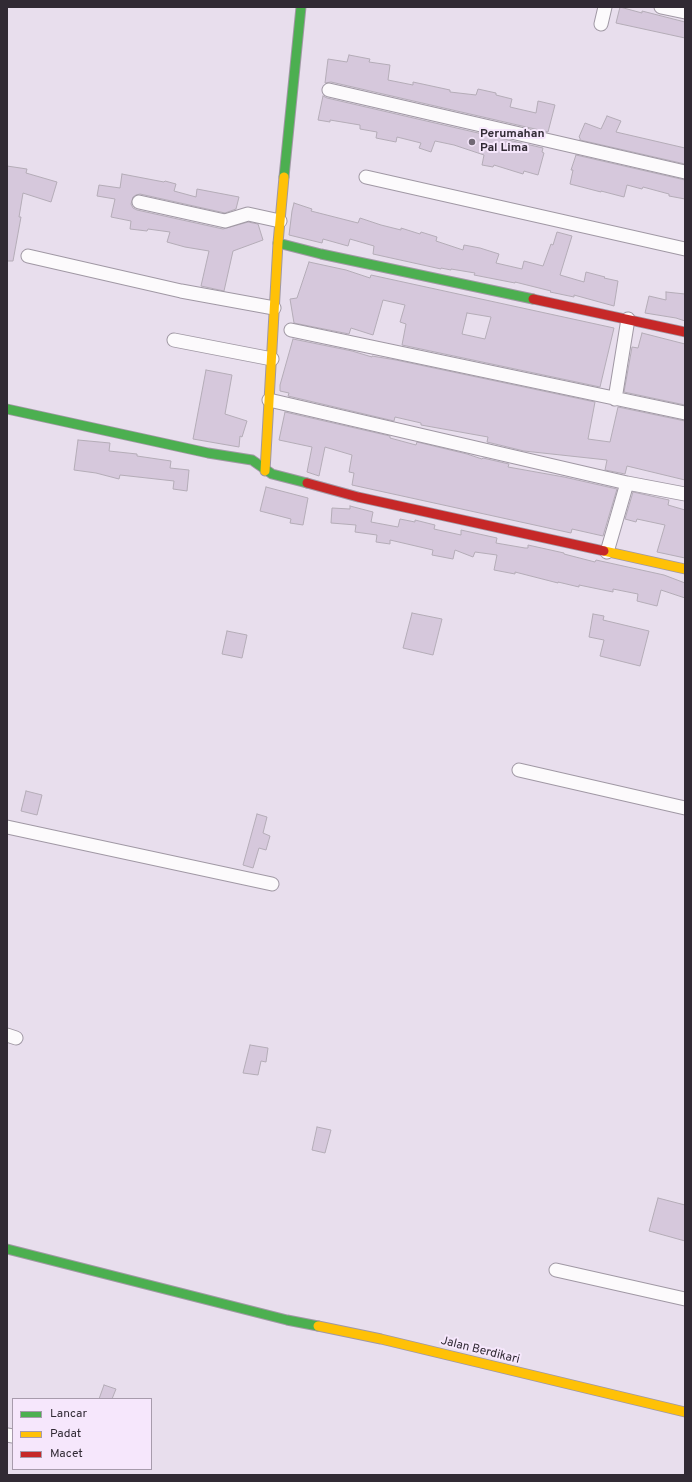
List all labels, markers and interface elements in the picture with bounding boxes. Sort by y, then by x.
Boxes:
place label: Perumahan Pal Lima [480,128,545,156]
marker: Perumahan Pal Lima [467,137,477,147]
street label: Jalan Berdikari [439,1334,521,1368]
legend [12,1398,152,1470]
text: Lancar [50,1406,87,1422]
text: Padat [50,1426,81,1442]
text: Macet [50,1446,83,1462]

